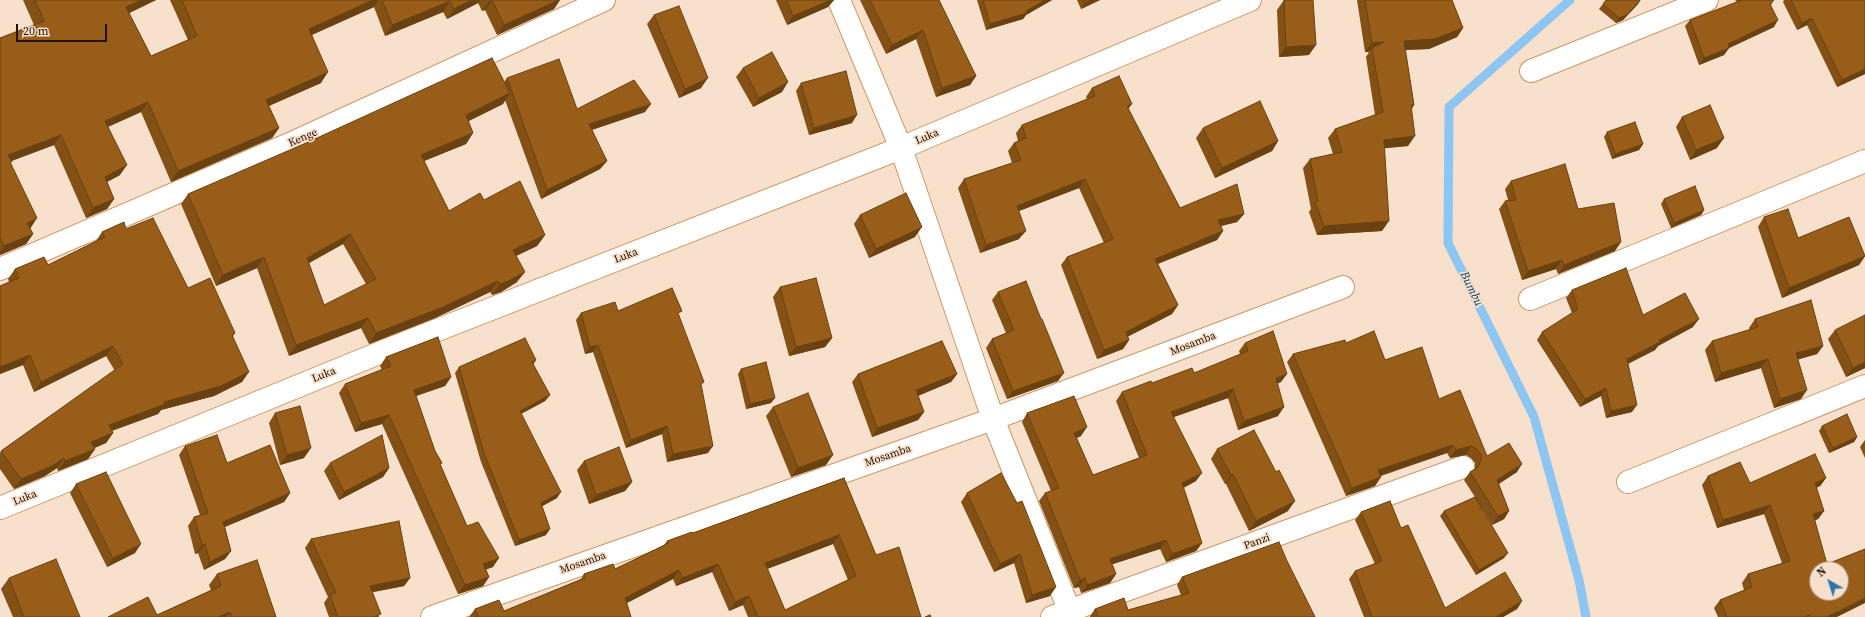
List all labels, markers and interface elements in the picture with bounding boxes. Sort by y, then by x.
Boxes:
scale bar [18,16,109,42]
text: 20 m [23,23,49,39]
street label: Kenge [286,126,320,150]
street label: Luka [913,126,941,148]
street label: Luka [612,245,640,267]
water label: Bumbu [1456,269,1486,309]
street label: Mosamba [1168,329,1218,359]
street label: Luka [310,364,338,386]
street label: Mosamba [863,442,913,470]
street label: Luka [11,487,39,509]
street label: Panzi [1242,531,1272,553]
street label: Mosamba [558,549,608,577]
north arrow [1809,561,1849,601]
text: N [1814,564,1830,580]

